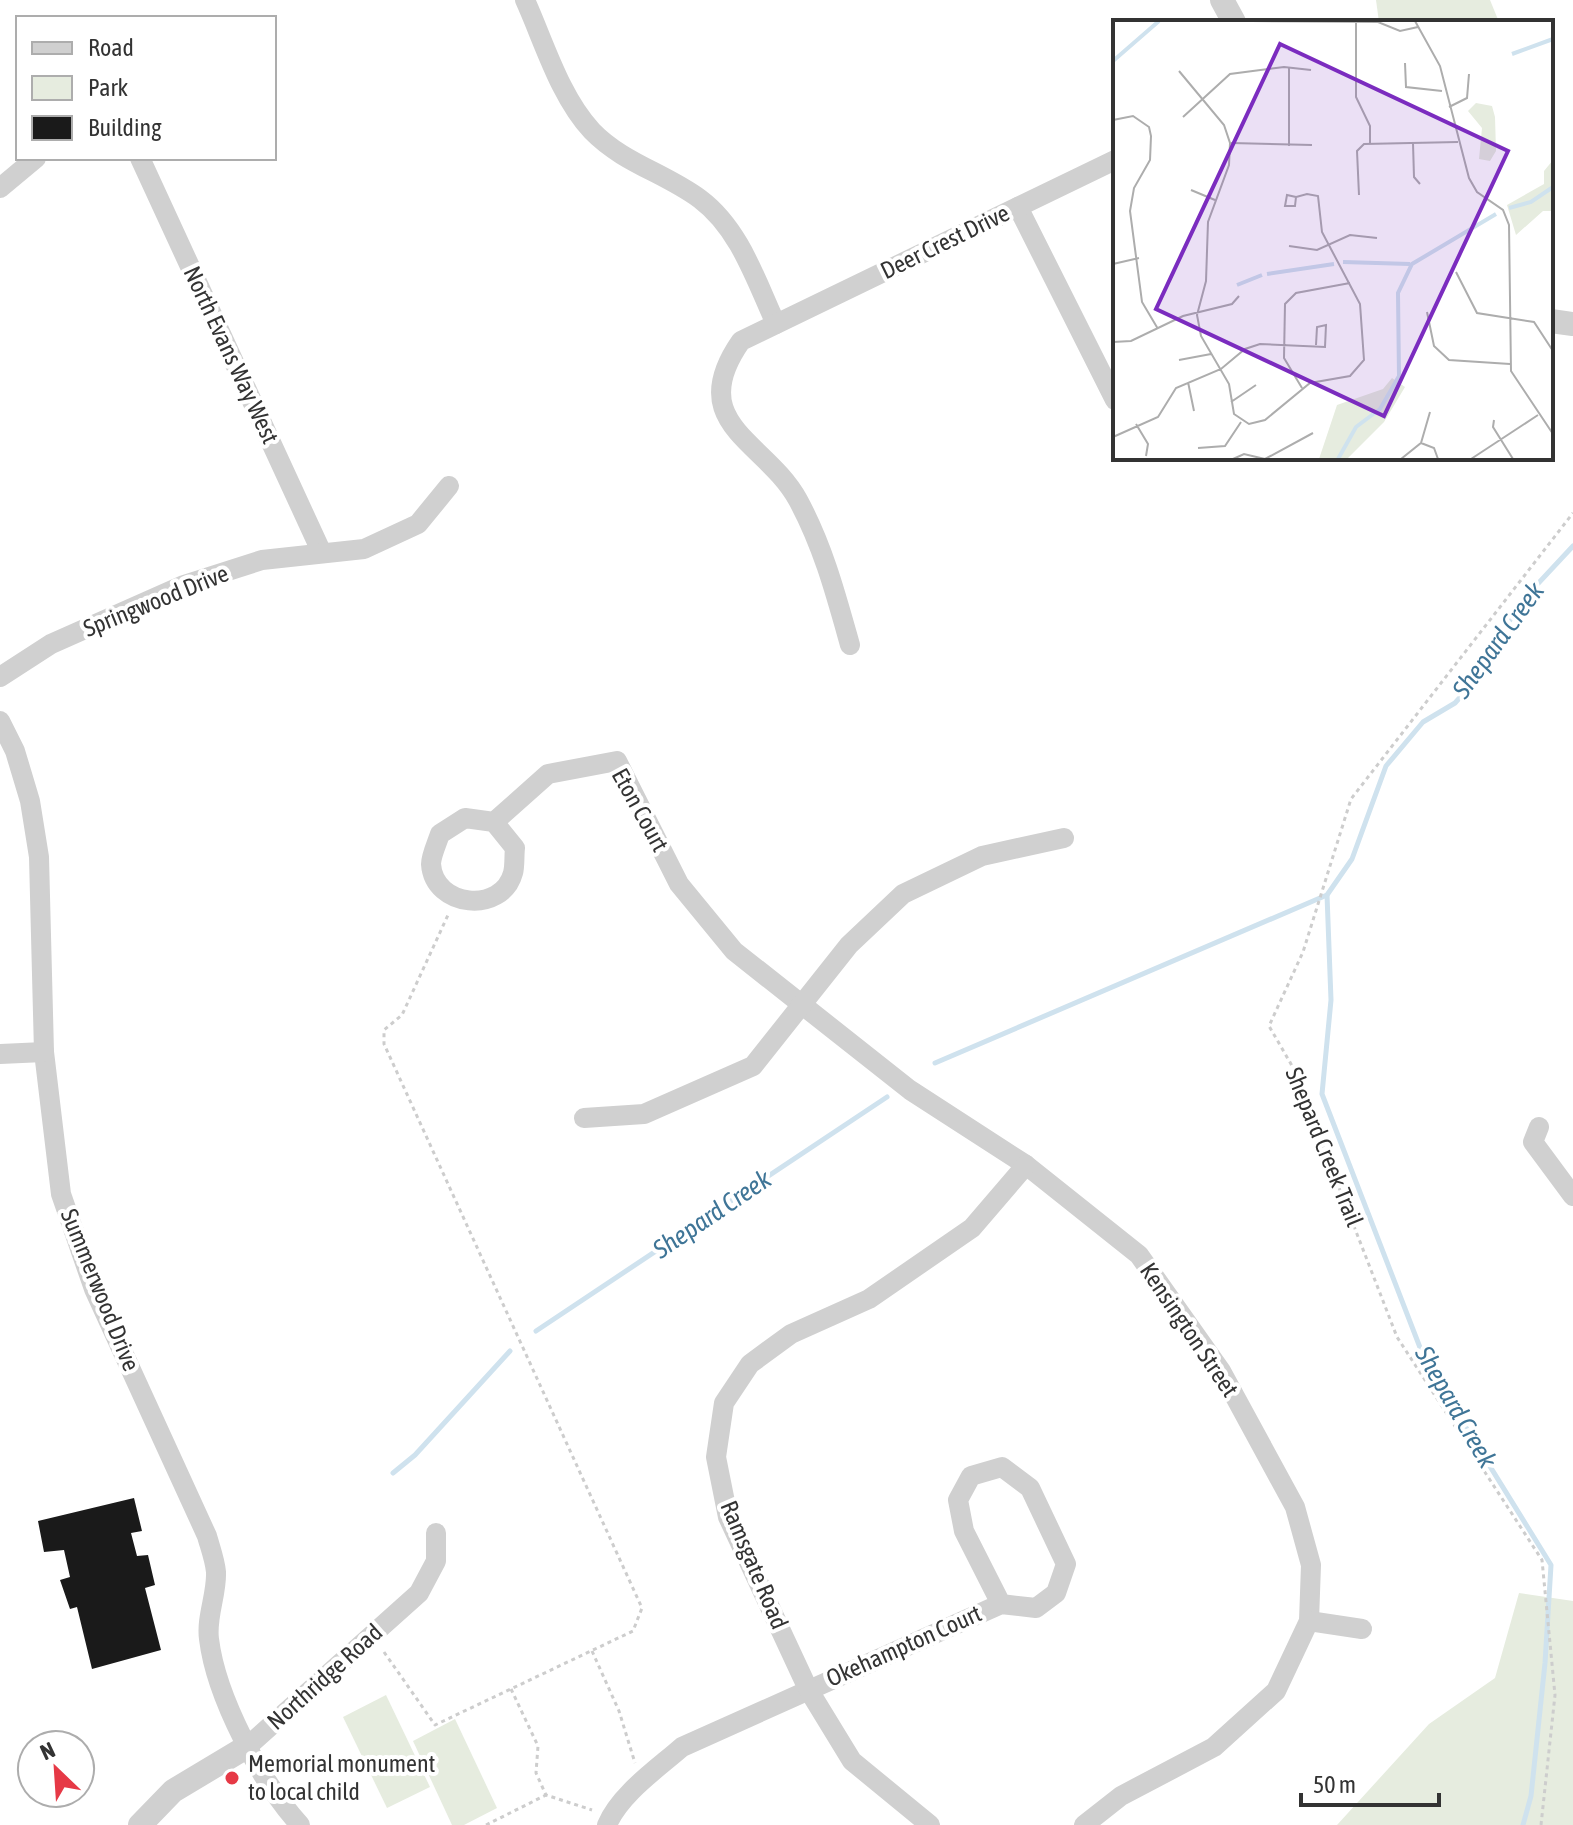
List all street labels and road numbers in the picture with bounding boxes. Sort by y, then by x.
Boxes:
street label: Deer Crest Drive [876,199,1013,284]
street label: North Evans Way West [179,262,284,448]
street label: Springwood Drive [79,559,232,642]
street label: Eton Court [607,764,674,856]
street label: Shepard Creek Trail [1280,1063,1369,1231]
street label: Summerwood Drive [56,1205,145,1375]
street label: Kensington Street [1135,1258,1244,1402]
street label: Ramsgate Road [715,1497,794,1633]
street label: Okehampton Court [822,1599,986,1692]
street label: Northridge Road [262,1618,387,1735]

